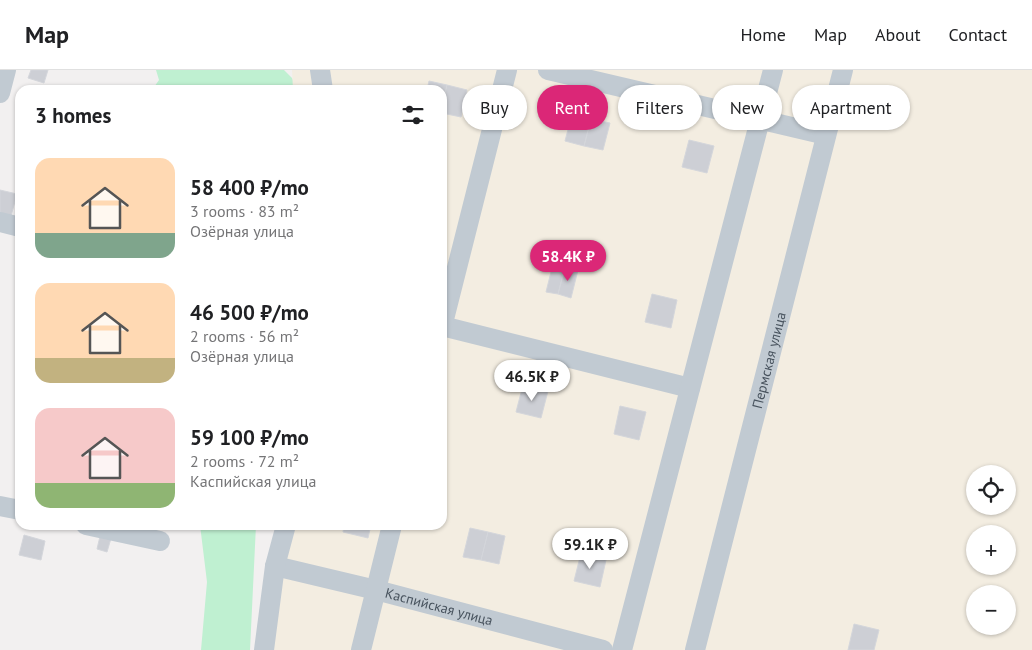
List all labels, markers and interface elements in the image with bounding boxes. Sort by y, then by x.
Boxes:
text: Map [25,19,69,50]
text: Home [740,23,786,46]
text: Map [814,23,847,46]
text: About [875,23,921,46]
text: Contact [949,23,1007,46]
chip: Buy [462,85,527,130]
chip: Rent [537,85,608,130]
chip: Filters [618,85,702,130]
chip: New [712,85,782,130]
chip: Apartment [792,85,910,130]
icon: filters [399,101,427,129]
text: 3 homes [35,102,111,129]
text: 58 400 ₽/mo [190,174,309,201]
icon: home [75,178,135,238]
text: 3 rooms · 83 m² [190,201,299,221]
text: Озёрная улица [190,221,294,241]
pin: 58.4K ₽ [522,240,614,282]
text: 58.4K ₽ [541,246,595,266]
text: 46 500 ₽/mo [190,299,309,326]
icon: home [75,303,135,363]
street label: Пермская улица [748,310,790,410]
text: 2 rooms · 56 m² [190,326,299,346]
text: Озёрная улица [190,346,294,366]
pin: 46.5K ₽ [486,360,578,402]
text: 46.5K ₽ [505,366,559,386]
text: 59 100 ₽/mo [190,424,309,451]
icon: home [75,428,135,488]
text: 2 rooms · 72 m² [190,451,299,471]
map controls [966,465,1016,635]
button: locate [966,465,1016,515]
text: Каспийская улица [190,471,316,491]
button: + [966,525,1016,575]
pin: 59.1K ₽ [544,528,636,570]
text: 59.1K ₽ [563,534,617,554]
street label: Каспийская улица [383,584,495,630]
button: − [966,585,1016,635]

